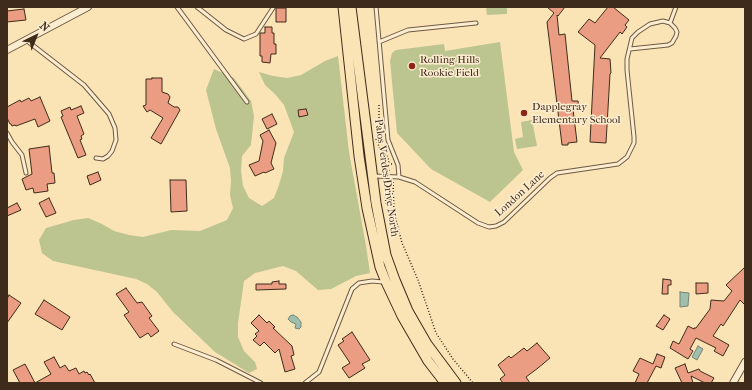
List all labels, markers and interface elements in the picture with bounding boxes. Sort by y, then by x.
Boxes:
north arrow [16,16,56,56]
text: N [37,19,52,34]
place label: Rolling Hills Rookie Field [420,53,479,79]
marker: Rolling Hills Rookie Field [407,61,417,71]
place label: Dapplegray Elementary School [532,100,621,126]
marker: Dapplegray Elementary School [519,108,529,118]
street label: Palos Verdes Drive North [371,118,401,238]
street label: London Lane [492,168,548,220]

